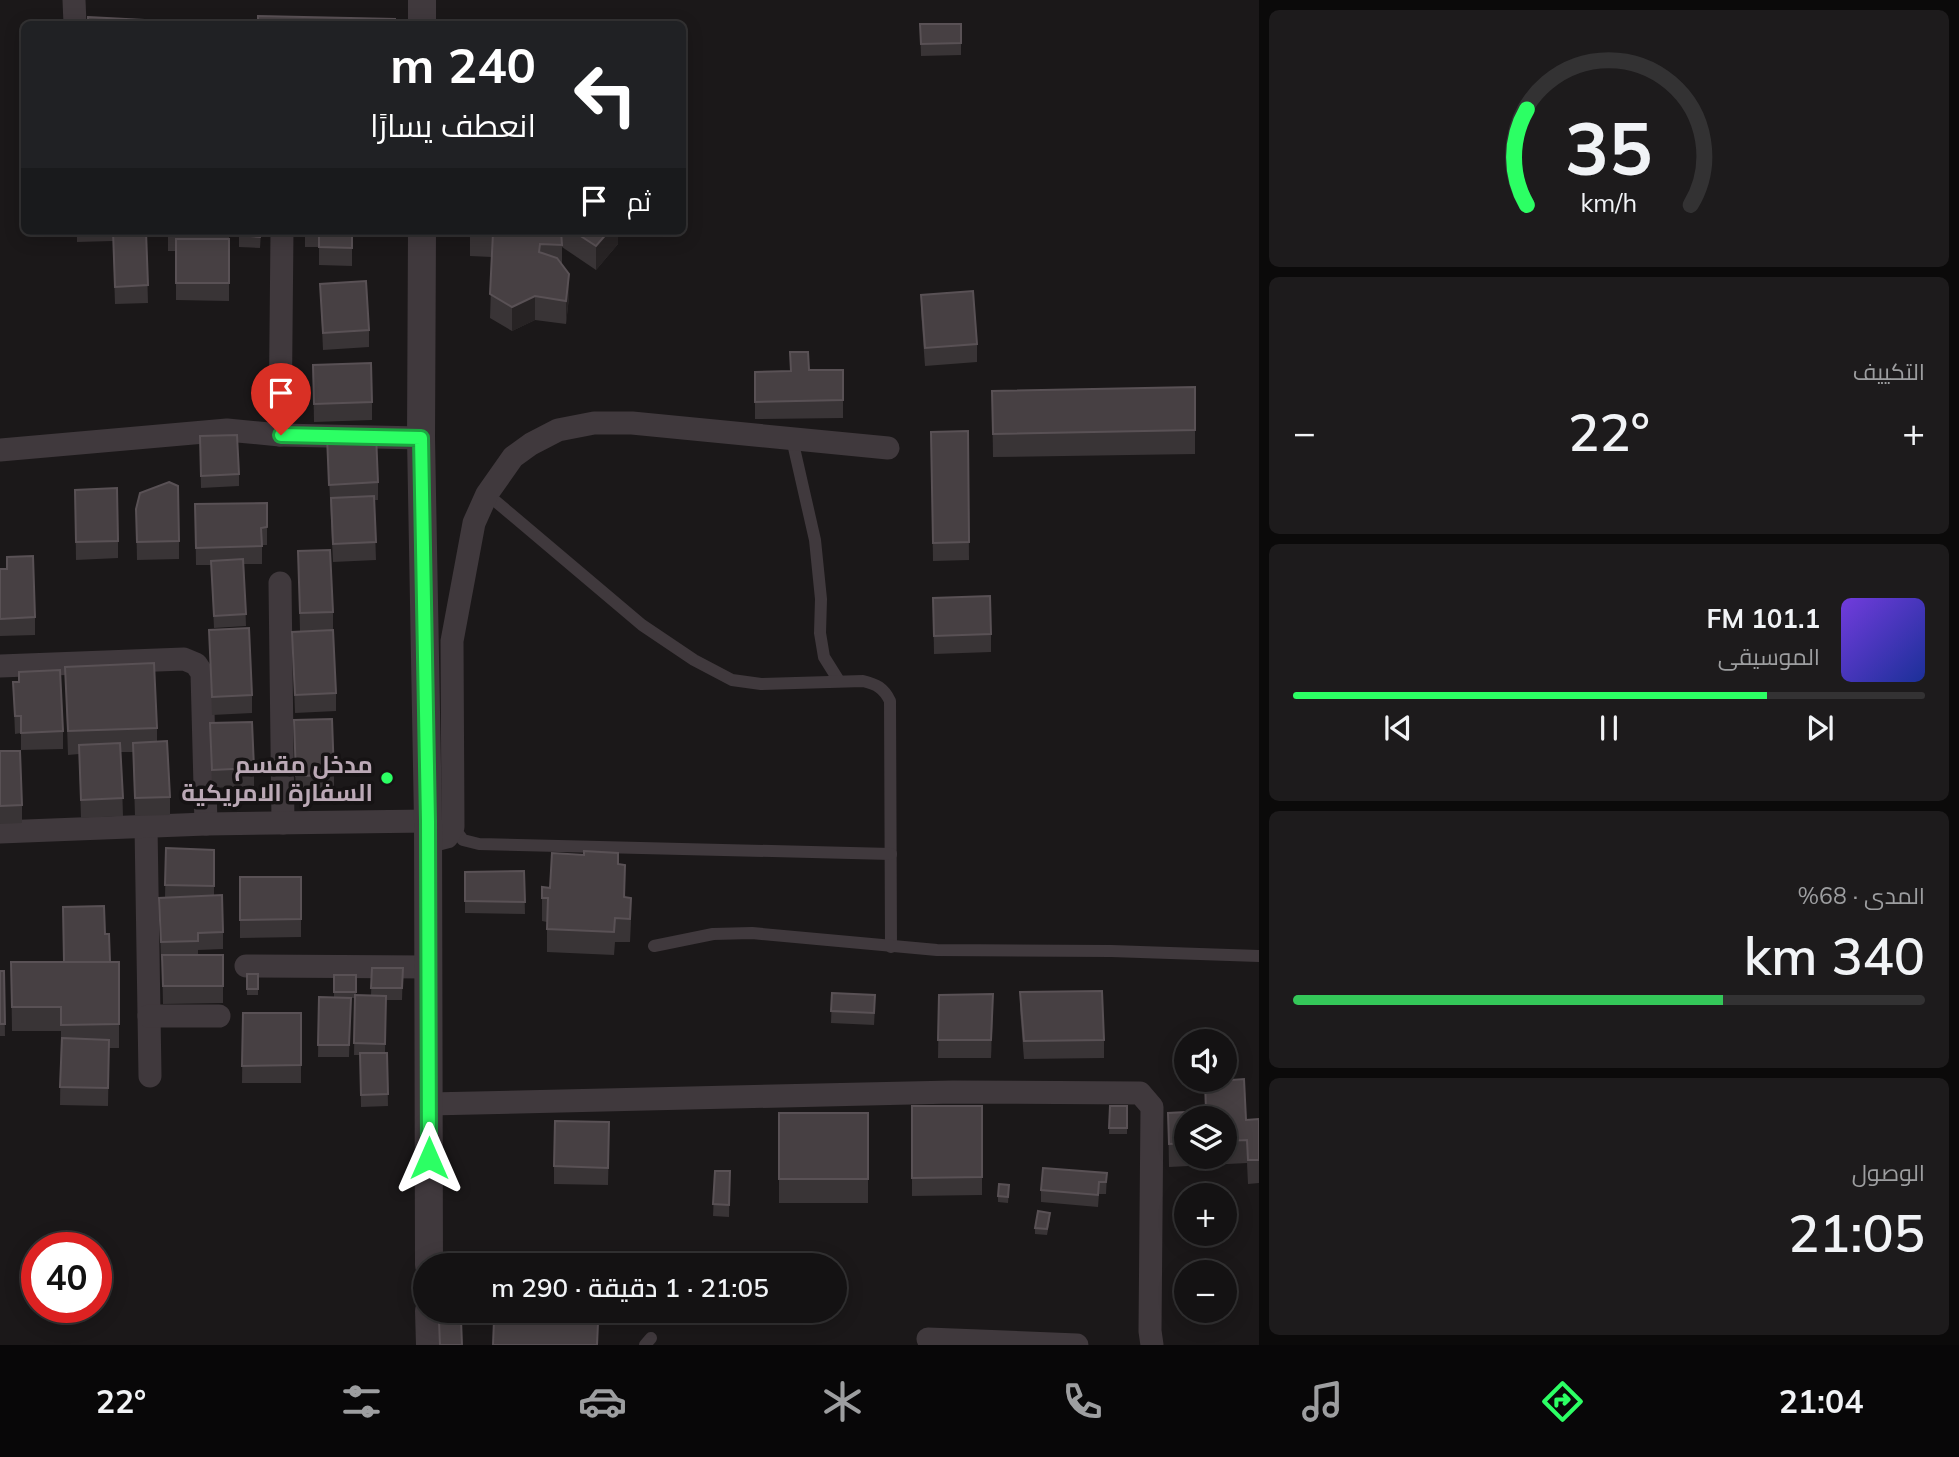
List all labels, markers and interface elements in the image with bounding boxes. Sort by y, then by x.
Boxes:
text: 240 m [390,34,536,95]
icon: left [560,49,651,140]
text: 35 [1565,102,1653,193]
text: انعطف يسارًا [370,105,536,145]
icon: arrive [575,182,613,220]
text: ثم [627,185,651,218]
text: km/h [1581,186,1637,217]
text: التكييف [1853,357,1925,386]
pin [251,363,311,435]
icon: arrive [262,374,300,412]
text: 22° [1568,399,1650,464]
text: − [1293,408,1316,456]
text: + [1902,408,1925,456]
text: 101.1 FM [1707,602,1820,635]
text: الموسيقى [1718,642,1820,671]
icon: previous [1379,709,1417,747]
icon: pause [1590,709,1628,747]
icon: next [1801,709,1839,747]
place label: مدخل مقسم السفارة الامريكية [181,749,373,807]
marker: مدخل مقسم السفارة الامريكية [379,770,395,786]
text: المدى · 68% [1798,881,1925,910]
text: 340 km [1744,923,1925,988]
map controls [1174,1029,1237,1323]
button: sound [1174,1029,1237,1092]
button: layers [1174,1106,1237,1169]
position arrow [392,1121,466,1195]
text: الوصول [1852,1158,1925,1187]
button: + [1174,1183,1237,1246]
text: 21:05 [1788,1200,1925,1265]
speed limit sign: 40 [21,1232,112,1323]
button: − [1174,1260,1237,1323]
text: 21:05 · 1 دقيقة · 290 m [491,1271,769,1304]
icon: filters [337,1377,386,1426]
icon: car [578,1377,627,1426]
icon: climate [818,1377,867,1426]
icon: phone [1058,1377,1107,1426]
icon: music [1298,1377,1347,1426]
icon: directions [1538,1377,1587,1426]
text: 22° [96,1381,146,1421]
text: 21:04 [1779,1381,1863,1421]

